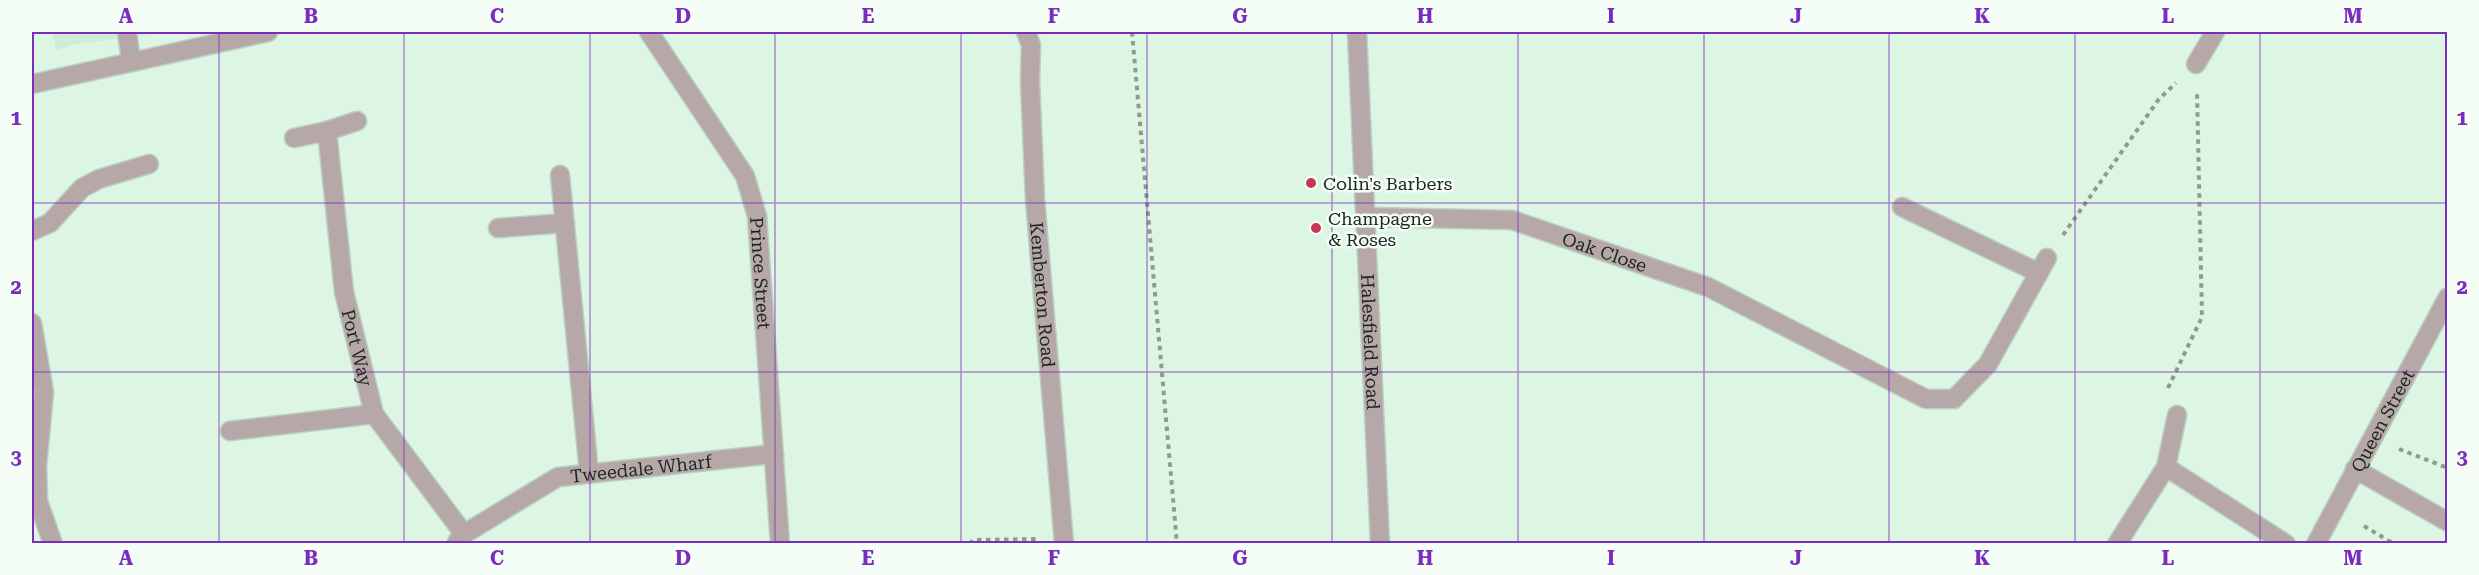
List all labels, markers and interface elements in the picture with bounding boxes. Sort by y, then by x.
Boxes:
text: A [119,4,134,28]
text: B [304,4,318,28]
text: C [490,4,504,28]
text: D [675,4,691,28]
text: E [862,4,875,28]
text: F [1048,4,1060,28]
text: G [1232,4,1248,28]
text: H [1417,4,1433,28]
text: I [1607,4,1615,28]
text: J [1790,4,1802,28]
text: K [1974,4,1990,28]
text: L [2162,4,2175,28]
text: M [2343,4,2363,28]
text: 1 [10,106,22,130]
text: 1 [2456,106,2468,130]
place label: Colin's Barbers [1323,173,1452,194]
marker: Colin's Barbers [1304,176,1318,190]
place label: Champagne & Roses [1328,208,1432,250]
street label: Prince Street [747,216,775,330]
street label: Kemberton Road [1026,221,1060,369]
marker: Champagne & Roses [1309,221,1323,235]
street label: Oak Close [1560,228,1650,276]
street label: Halesfield Road [1357,273,1384,411]
text: 2 [10,275,22,299]
text: 2 [2456,275,2468,299]
street label: Port Way [338,307,377,389]
street label: Queen Street [2346,365,2418,475]
text: 3 [10,445,22,469]
text: 3 [2456,445,2468,469]
street label: Tweedale Wharf [569,450,714,486]
text: A [119,546,134,570]
text: B [304,546,318,570]
text: C [490,546,504,570]
text: D [675,546,691,570]
text: E [862,546,875,570]
text: F [1048,546,1060,570]
text: G [1232,546,1248,570]
text: H [1417,546,1433,570]
text: I [1607,546,1615,570]
text: J [1790,546,1802,570]
text: K [1974,546,1990,570]
text: L [2162,546,2175,570]
text: M [2343,546,2363,570]

